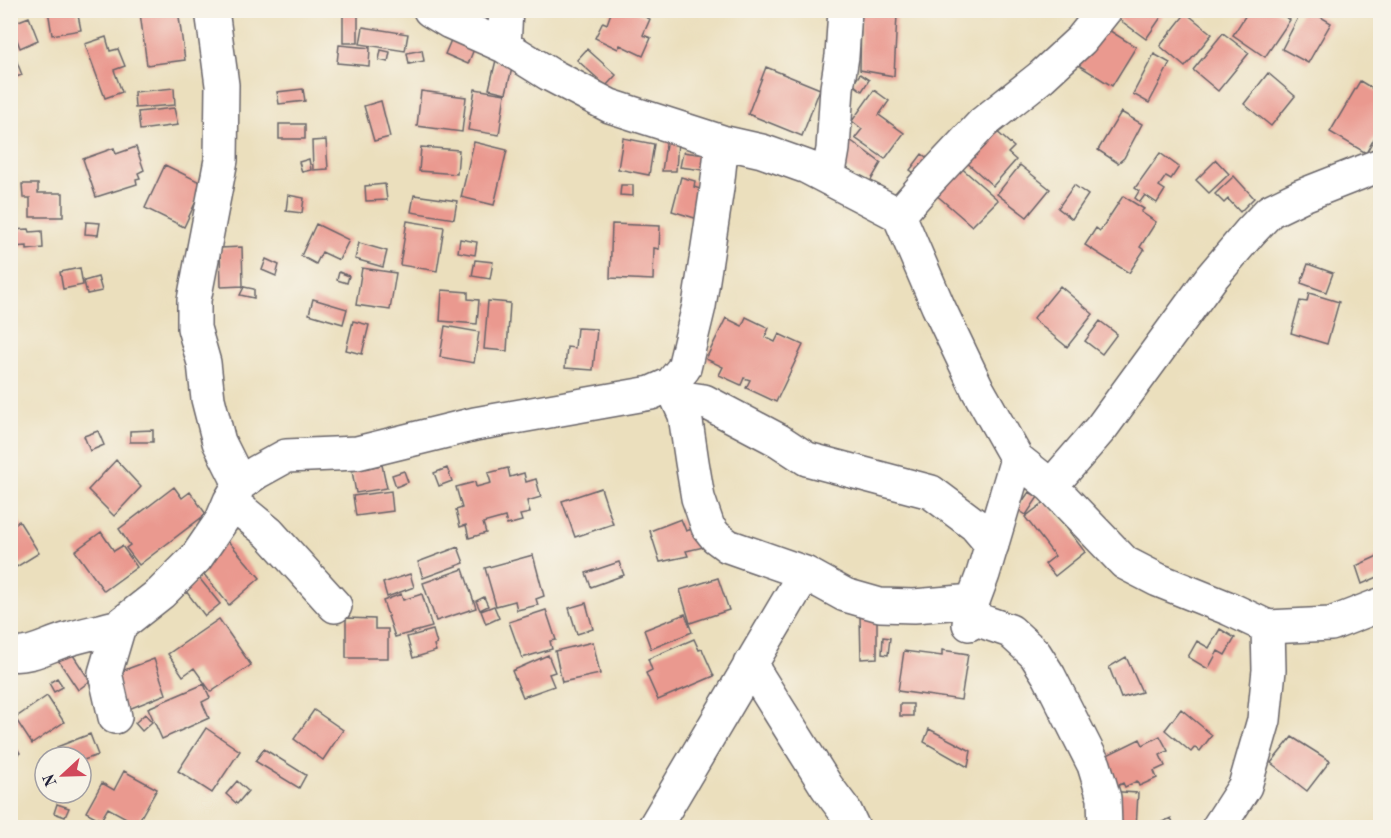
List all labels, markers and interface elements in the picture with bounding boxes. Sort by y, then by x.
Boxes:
north arrow [33,745,93,805]
text: N [41,770,61,789]

